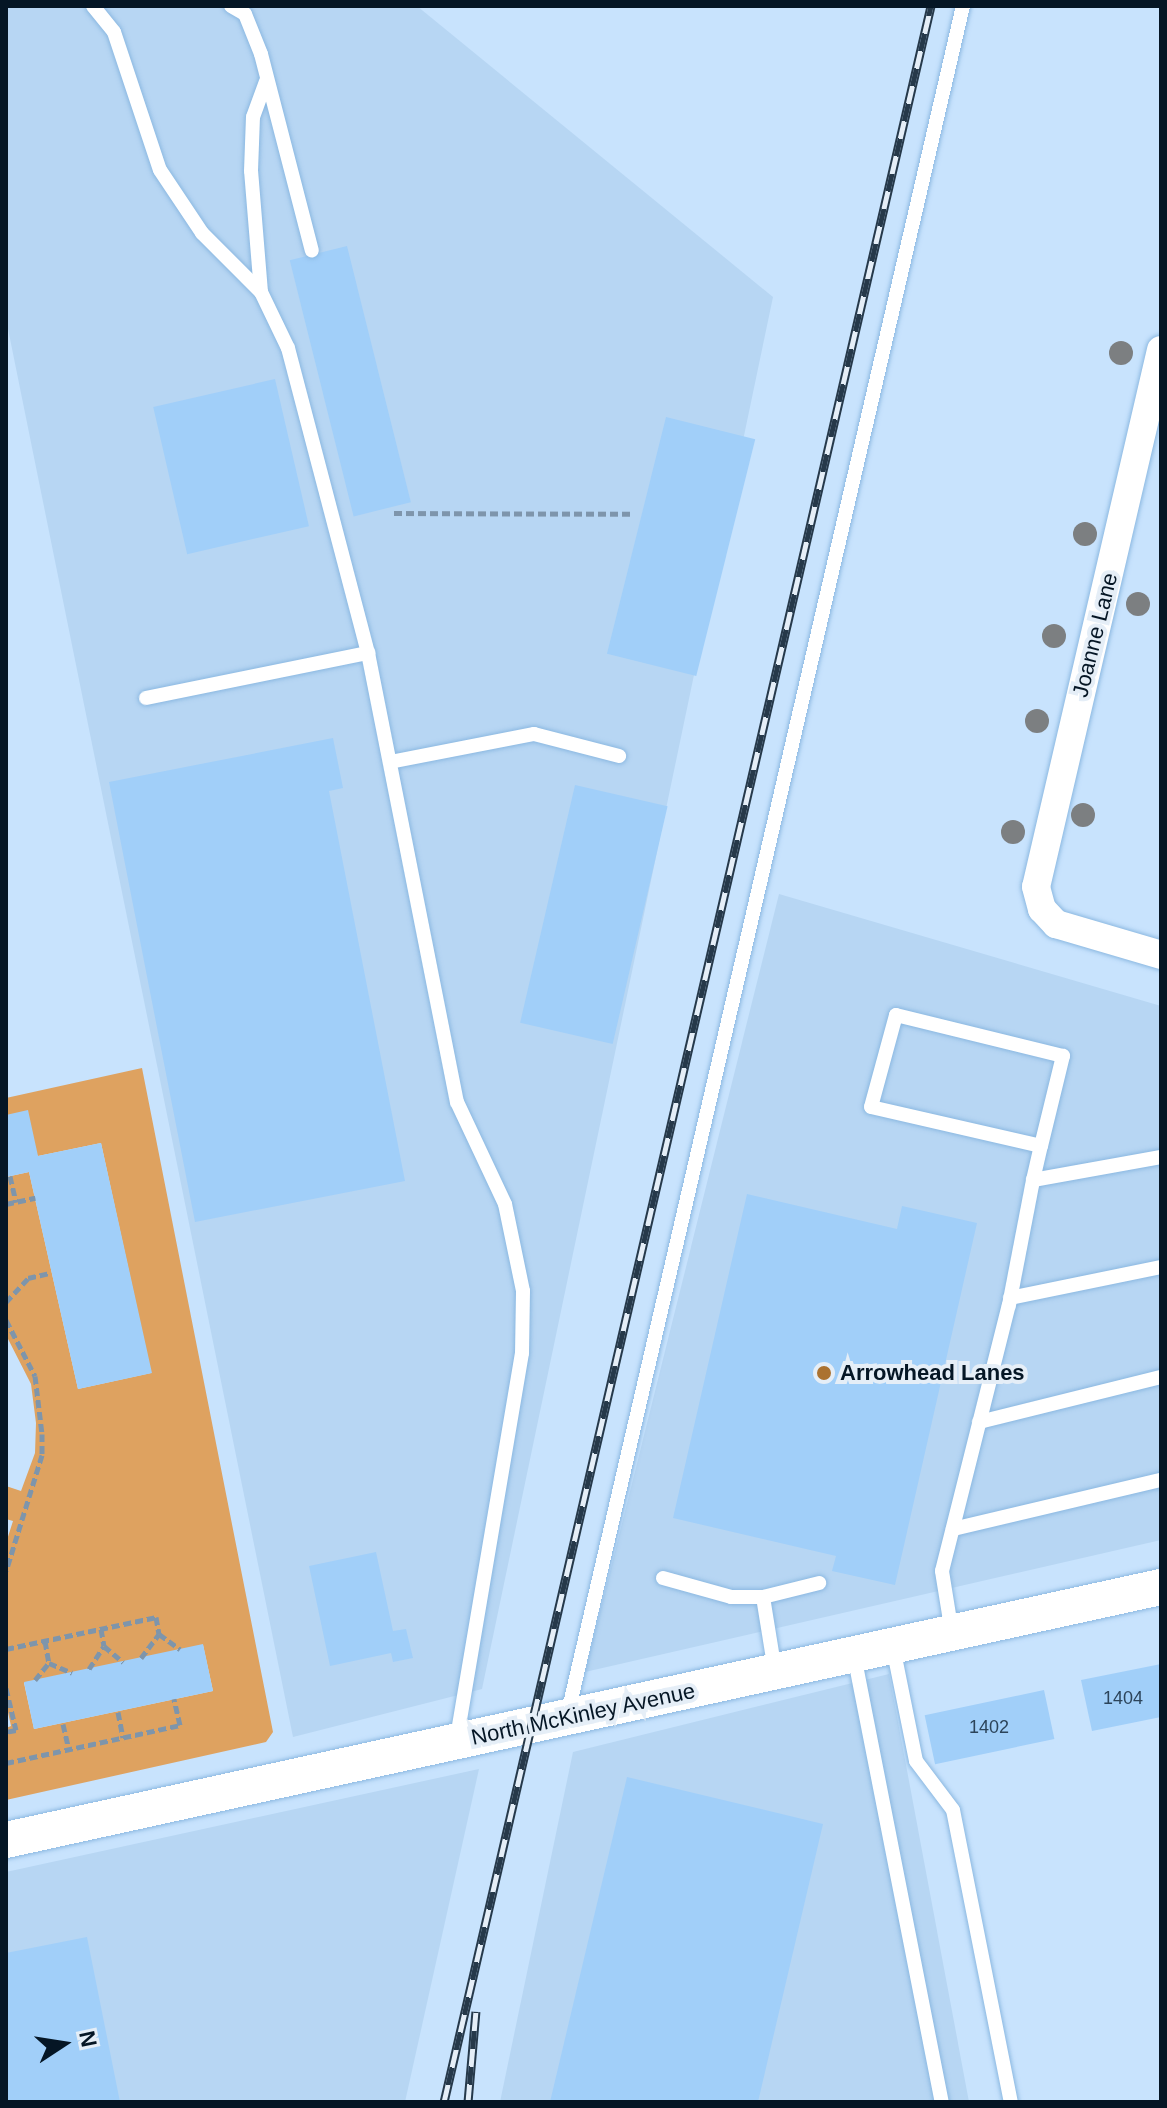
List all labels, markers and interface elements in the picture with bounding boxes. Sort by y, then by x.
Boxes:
street label: Joanne Lane [1067,570,1123,700]
place label: Arrowhead Lanes [840,1360,1025,1386]
marker: Arrowhead Lanes [815,1364,833,1382]
street label: North McKinley Avenue [468,1677,698,1751]
house number: 1404 [1103,1687,1143,1709]
house number: 1402 [969,1716,1009,1738]
north arrow [24,2004,104,2084]
text: N [74,2029,102,2049]

